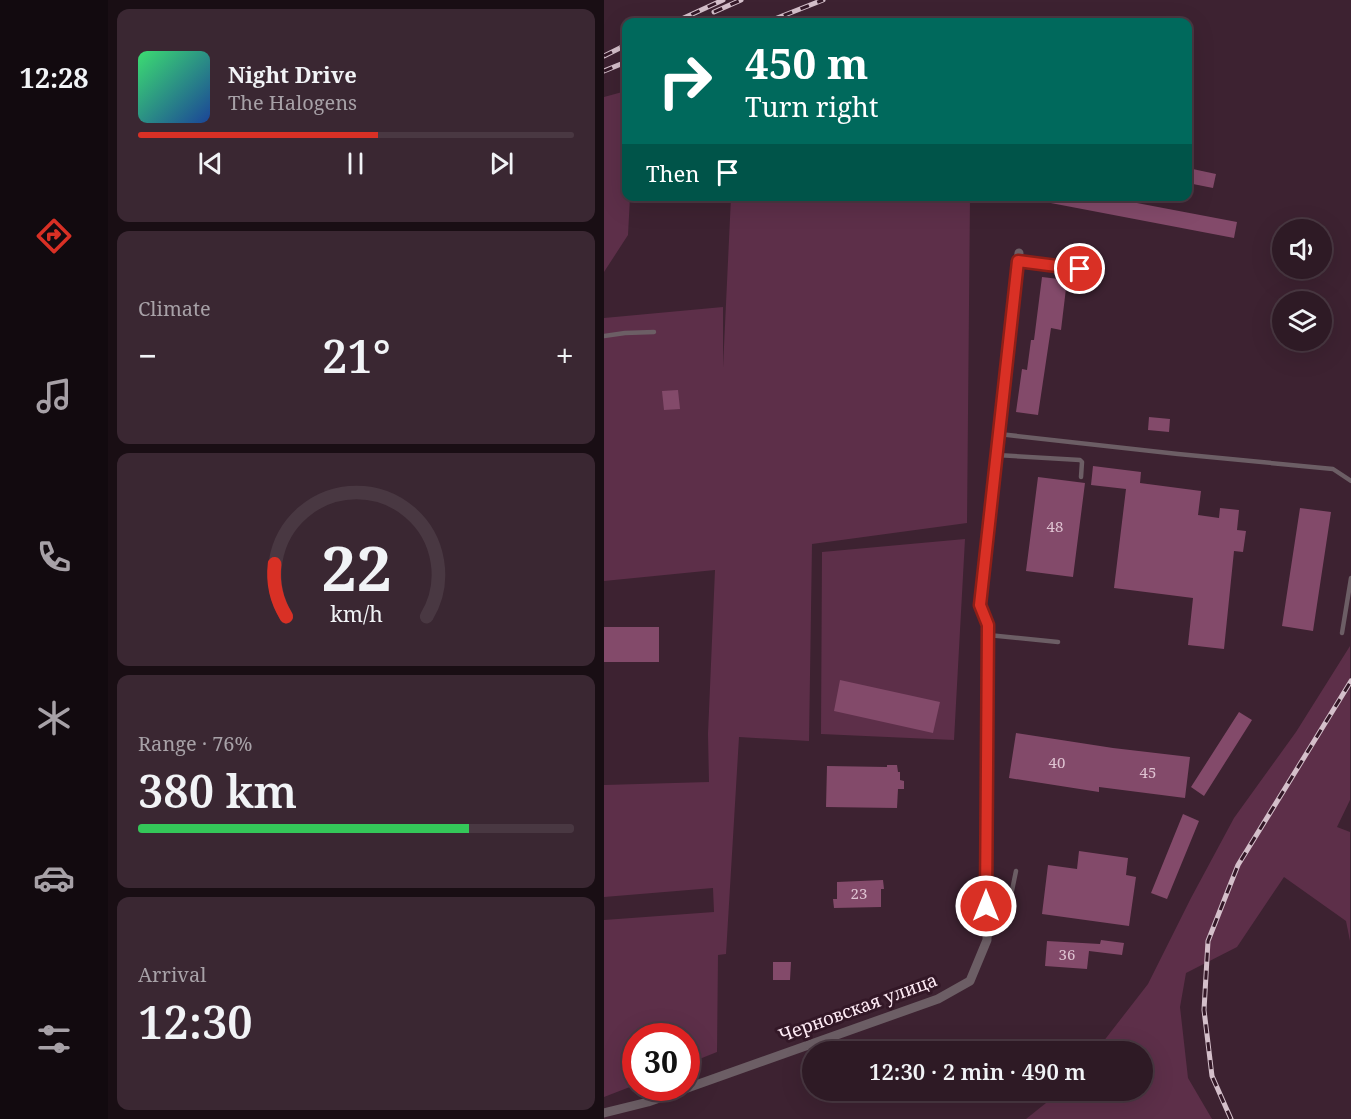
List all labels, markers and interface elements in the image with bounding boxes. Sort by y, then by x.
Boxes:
text: 450 m [745,34,869,91]
icon: right [646,42,724,120]
text: 12:28 [19,59,89,96]
text: Night Drive [228,59,357,89]
text: Turn right [745,88,878,125]
text: The Halogens [228,89,357,116]
icon: previous [194,147,227,180]
icon: pause [339,147,372,180]
icon: next [485,147,518,180]
icon: arrive [711,156,744,189]
text: Then [646,158,699,188]
icon: directions [33,215,75,257]
map controls [1272,219,1332,351]
button: sound [1272,219,1332,279]
pin [1054,243,1105,294]
icon: arrive [1063,252,1096,285]
button: layers [1272,291,1332,351]
text: Climate [138,295,211,322]
text: 21° [322,325,391,386]
text: − [138,333,157,378]
text: + [556,333,574,378]
icon: music [33,375,75,417]
house number: 48 [1047,516,1063,536]
text: 22 [321,524,391,609]
icon: phone [33,536,75,578]
text: km/h [330,599,383,628]
icon: climate [33,697,75,739]
text: Range · 76% [138,730,252,757]
house number: 40 [1049,752,1065,772]
text: 380 km [138,760,297,821]
house number: 45 [1140,762,1156,782]
icon: car [33,857,75,899]
position arrow [954,874,1018,938]
house number: 23 [851,883,867,903]
house number: 36 [1059,944,1075,964]
text: Arrival [138,961,206,988]
street label: Черновская улица [775,967,940,1047]
text: 12:30 [138,991,253,1052]
icon: filters [33,1018,75,1060]
speed limit sign: 30 [622,1023,700,1101]
text: 12:30 · 2 min · 490 m [869,1056,1086,1086]

